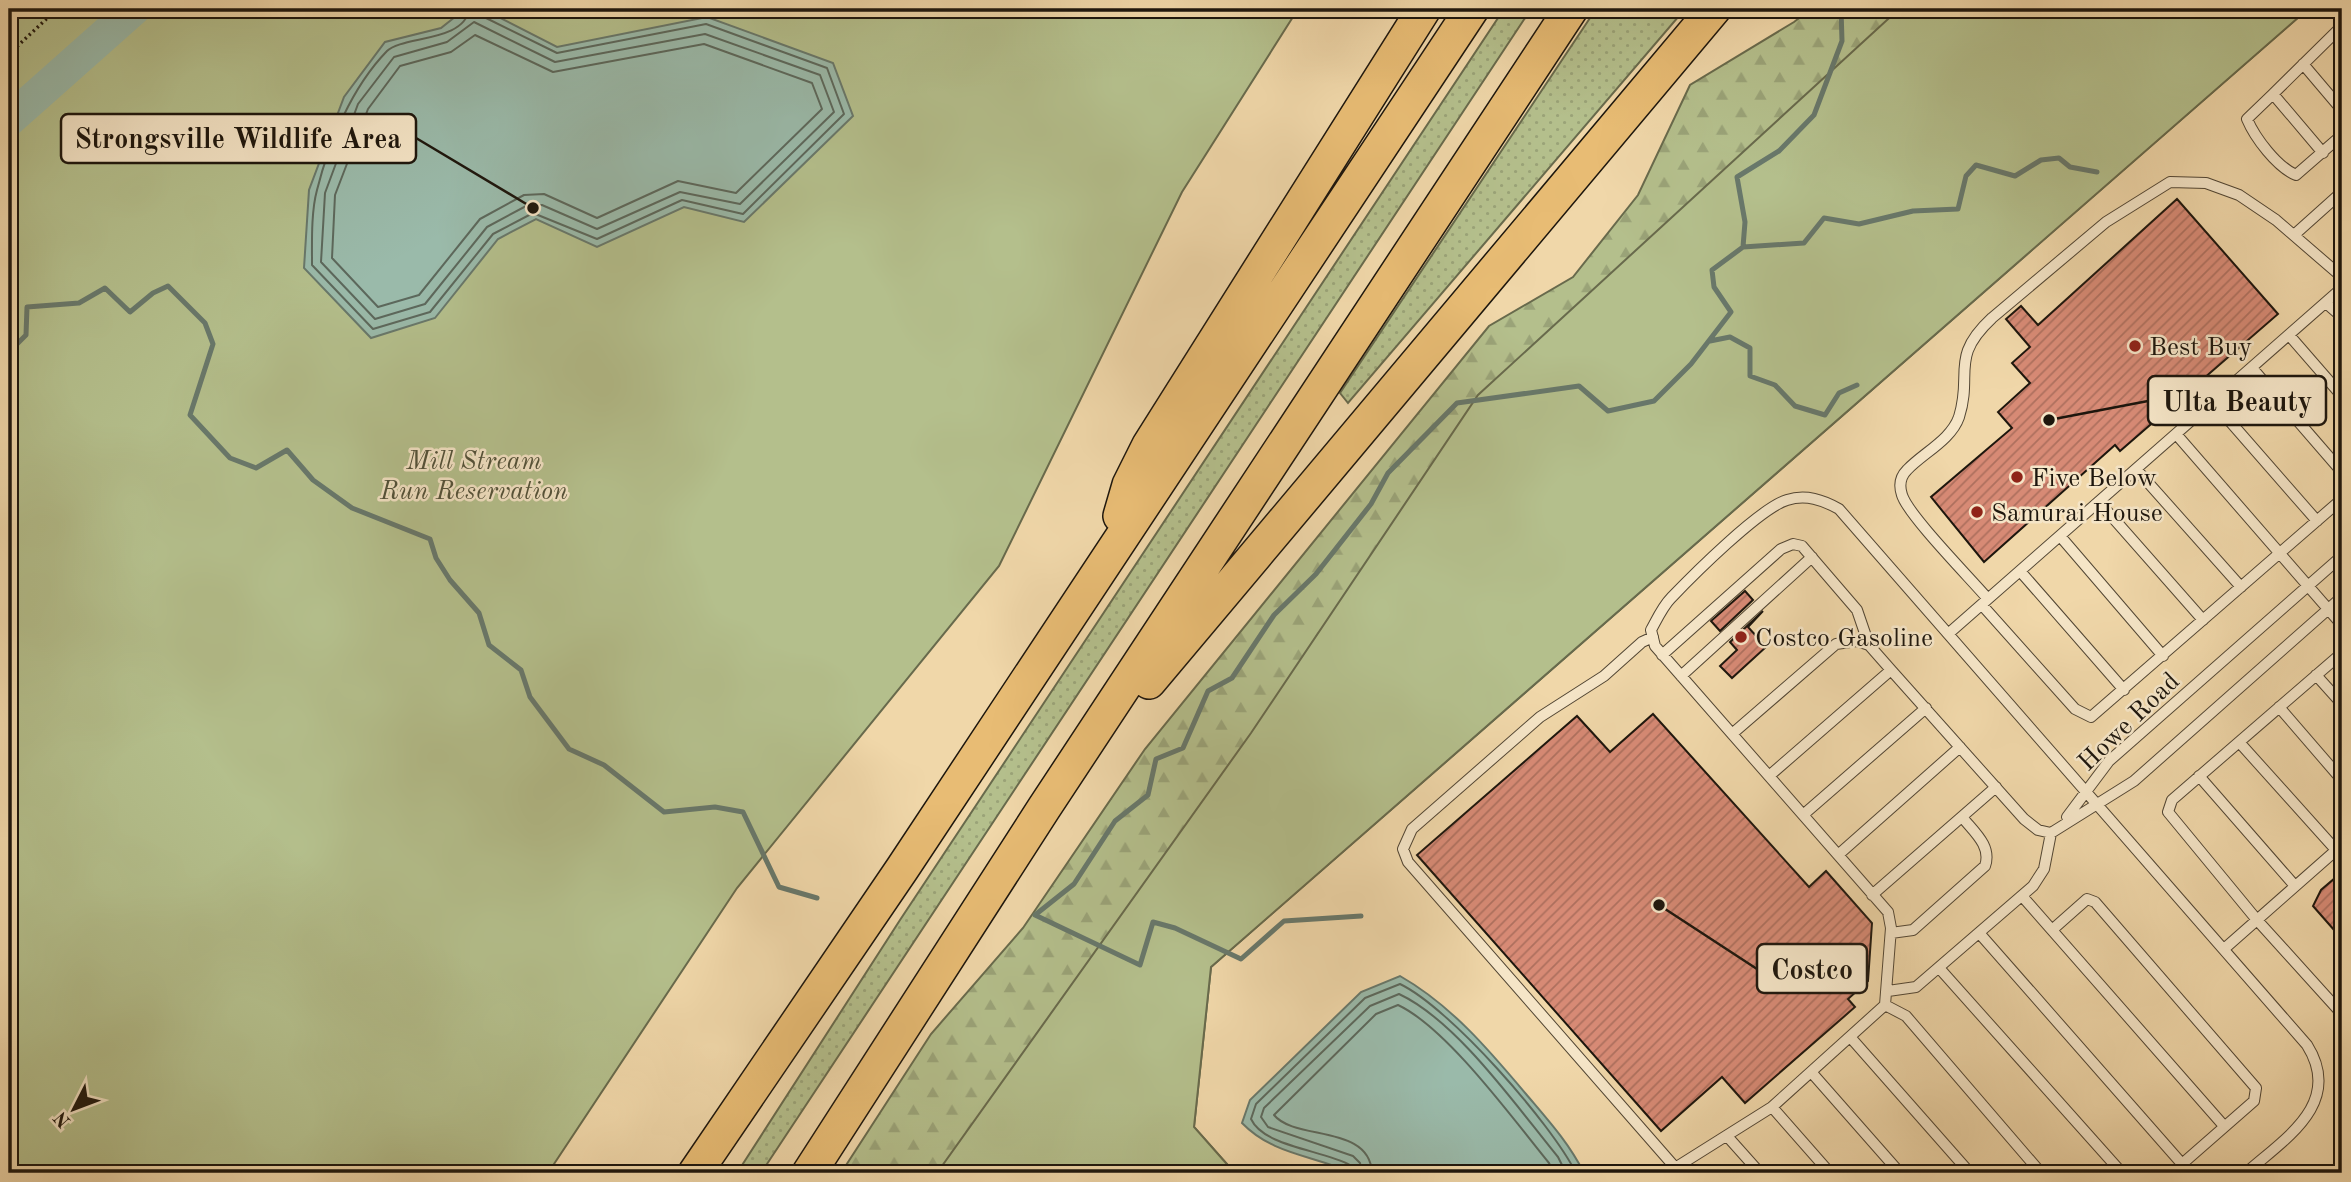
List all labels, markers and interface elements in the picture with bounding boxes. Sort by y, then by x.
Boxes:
callout: Strongsville Wildlife Area [61,114,416,163]
text: Strongsville Wildlife Area [74,127,402,155]
place label: Best Buy [2149,335,2252,361]
marker: Best Buy [2127,338,2143,354]
callout: Ulta Beauty [2148,376,2326,425]
text: Ulta Beauty [2162,390,2312,418]
park label: Mill Stream Run Reservation [379,449,568,505]
place label: Five Below [2031,466,2157,492]
marker: Five Below [2009,469,2025,485]
place label: Samurai House [1991,501,2163,527]
marker: Samurai House [1969,504,1985,520]
place label: Costco Gasoline [1755,626,1933,652]
marker: Costco Gasoline [1733,629,1749,645]
street label: Howe Road [2074,668,2185,777]
callout: Costco [1757,944,1867,993]
text: Costco [1771,958,1853,986]
north arrow [38,1074,108,1144]
text: N [51,1107,75,1130]

